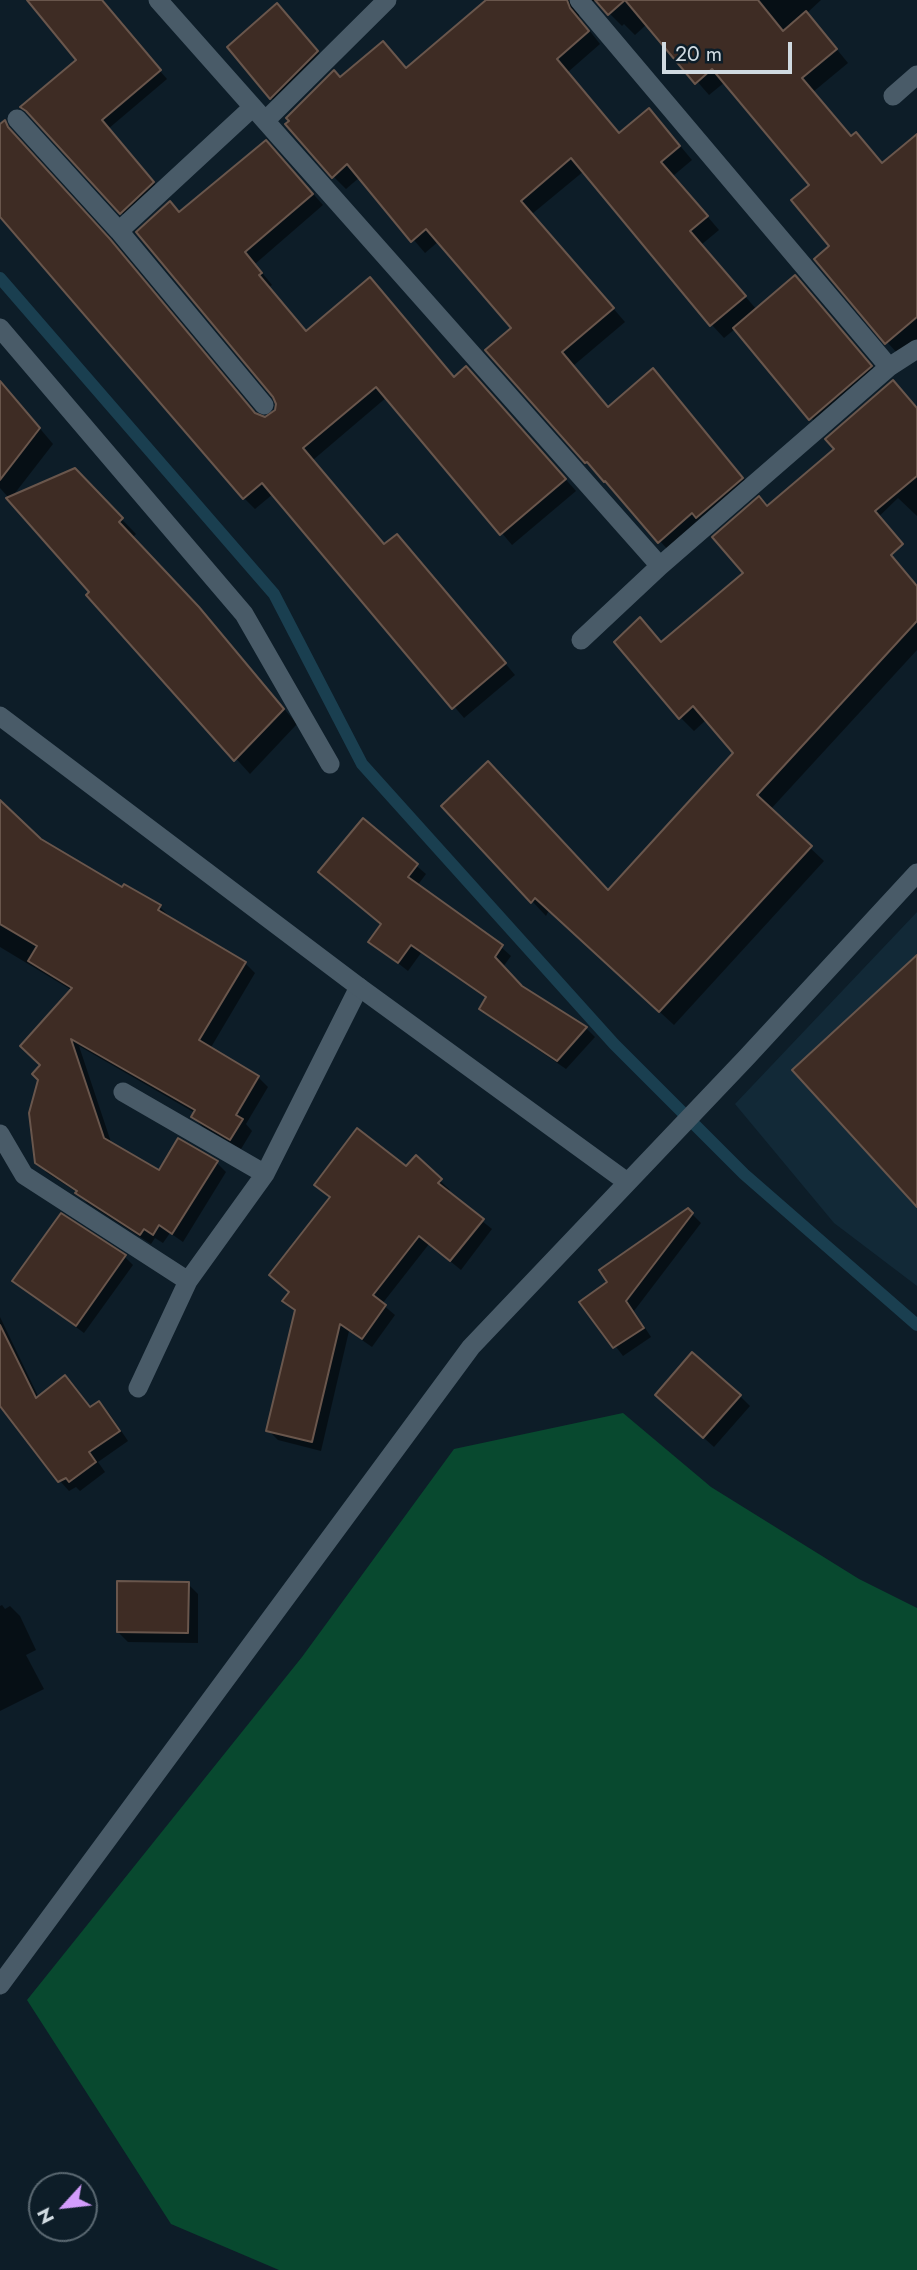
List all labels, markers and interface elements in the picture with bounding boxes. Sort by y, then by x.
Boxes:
scale bar [665,28,794,72]
text: 20 m [675,39,722,69]
north arrow [28,2172,98,2242]
text: N [30,2203,61,2229]

